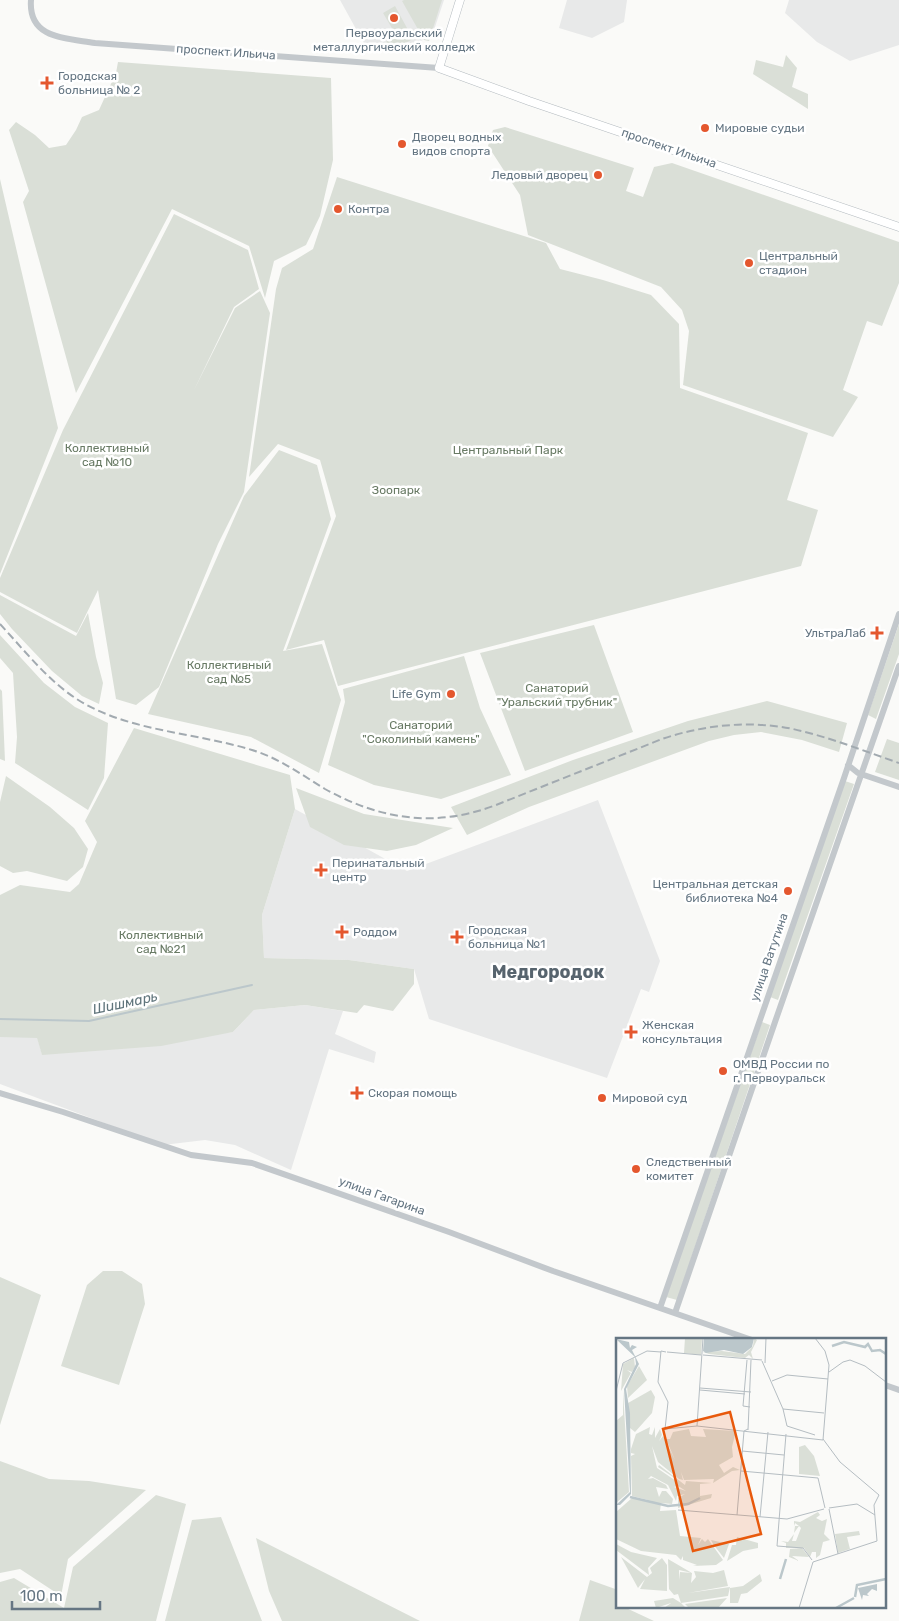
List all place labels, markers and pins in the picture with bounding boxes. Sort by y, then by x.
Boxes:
marker: Первоуральский металлургический колледж [388,12,400,24]
place label: Первоуральский металлургический колледж [313,26,475,54]
place label: Городская больница № 2 [58,69,140,97]
marker: Городская больница № 2 [40,76,54,90]
place label: Мировые судьи [715,121,805,135]
marker: Мировые судьи [699,122,711,134]
place label: Дворец водных видов спорта [412,130,502,158]
marker: Дворец водных видов спорта [396,138,408,150]
place label: Ледовый дворец [491,168,589,182]
marker: Ледовый дворец [592,169,604,181]
place label: Контра [348,202,389,216]
marker: Контра [332,203,344,215]
place label: Центральный стадион [759,249,838,277]
marker: Центральный стадион [743,257,755,269]
place label: УльтраЛаб [805,626,866,640]
marker: УльтраЛаб [870,626,884,640]
place label: Life Gym [392,687,441,701]
marker: Life Gym [445,688,457,700]
place label: Перинатальный центр [332,856,425,884]
marker: Перинатальный центр [314,863,328,877]
place label: Центральная детская библиотека №4 [653,877,779,905]
marker: Центральная детская библиотека №4 [782,885,794,897]
place label: Городская больница №1 [468,923,545,951]
marker: Роддом [335,925,349,939]
place label: Роддом [353,925,397,939]
marker: Городская больница №1 [450,930,464,944]
place label: Женская консультация [642,1018,722,1046]
marker: Женская консультация [624,1025,638,1039]
place label: ОМВД России по г. Первоуральск [733,1057,830,1085]
marker: ОМВД России по г. Первоуральск [717,1065,729,1077]
marker: Скорая помощь [350,1086,364,1100]
place label: Скорая помощь [368,1086,457,1100]
place label: Мировой суд [612,1091,687,1105]
marker: Мировой суд [596,1092,608,1104]
place label: Следственный комитет [646,1155,732,1183]
marker: Следственный комитет [630,1163,642,1175]

